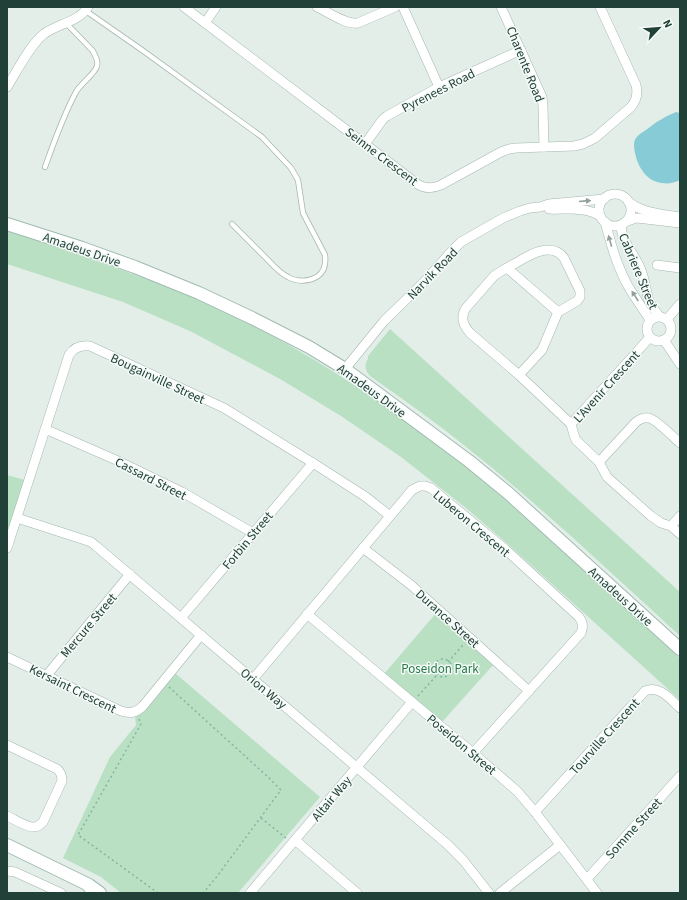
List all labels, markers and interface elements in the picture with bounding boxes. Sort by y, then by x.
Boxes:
north arrow [639,8,679,48]
text: N [659,17,676,30]
street label: Charente Road [502,24,548,105]
street label: Pyrenees Road [399,65,478,117]
street label: Seinne Crescent [341,123,422,191]
one-way arrow [579,197,592,204]
street label: Amadeus Drive [40,228,123,272]
street label: Cabriere Street [614,230,662,313]
one-way arrow [607,235,613,247]
street label: Narvik Road [403,244,462,304]
one-way arrow [631,290,638,302]
street label: L'Avenir Crescent [569,346,645,427]
street label: Bougainville Street [107,349,208,409]
street label: Amadeus Drive [333,360,410,422]
street label: Cassard Street [112,453,190,505]
street label: Luberon Crescent [429,486,514,562]
street label: Forbin Street [218,507,278,573]
street label: Amadeus Drive [584,563,657,631]
street label: Durance Street [412,585,484,653]
street label: Mercure Street [56,589,122,662]
street label: Kersaint Crescent [26,660,120,718]
park label: Poseidon Park [401,660,479,678]
street label: Orion Way [236,664,290,714]
street label: Tourville Crescent [565,694,644,779]
street label: Poseidon Street [423,710,500,780]
street label: Altair Way [308,772,356,825]
street label: Somme Street [601,794,667,863]

